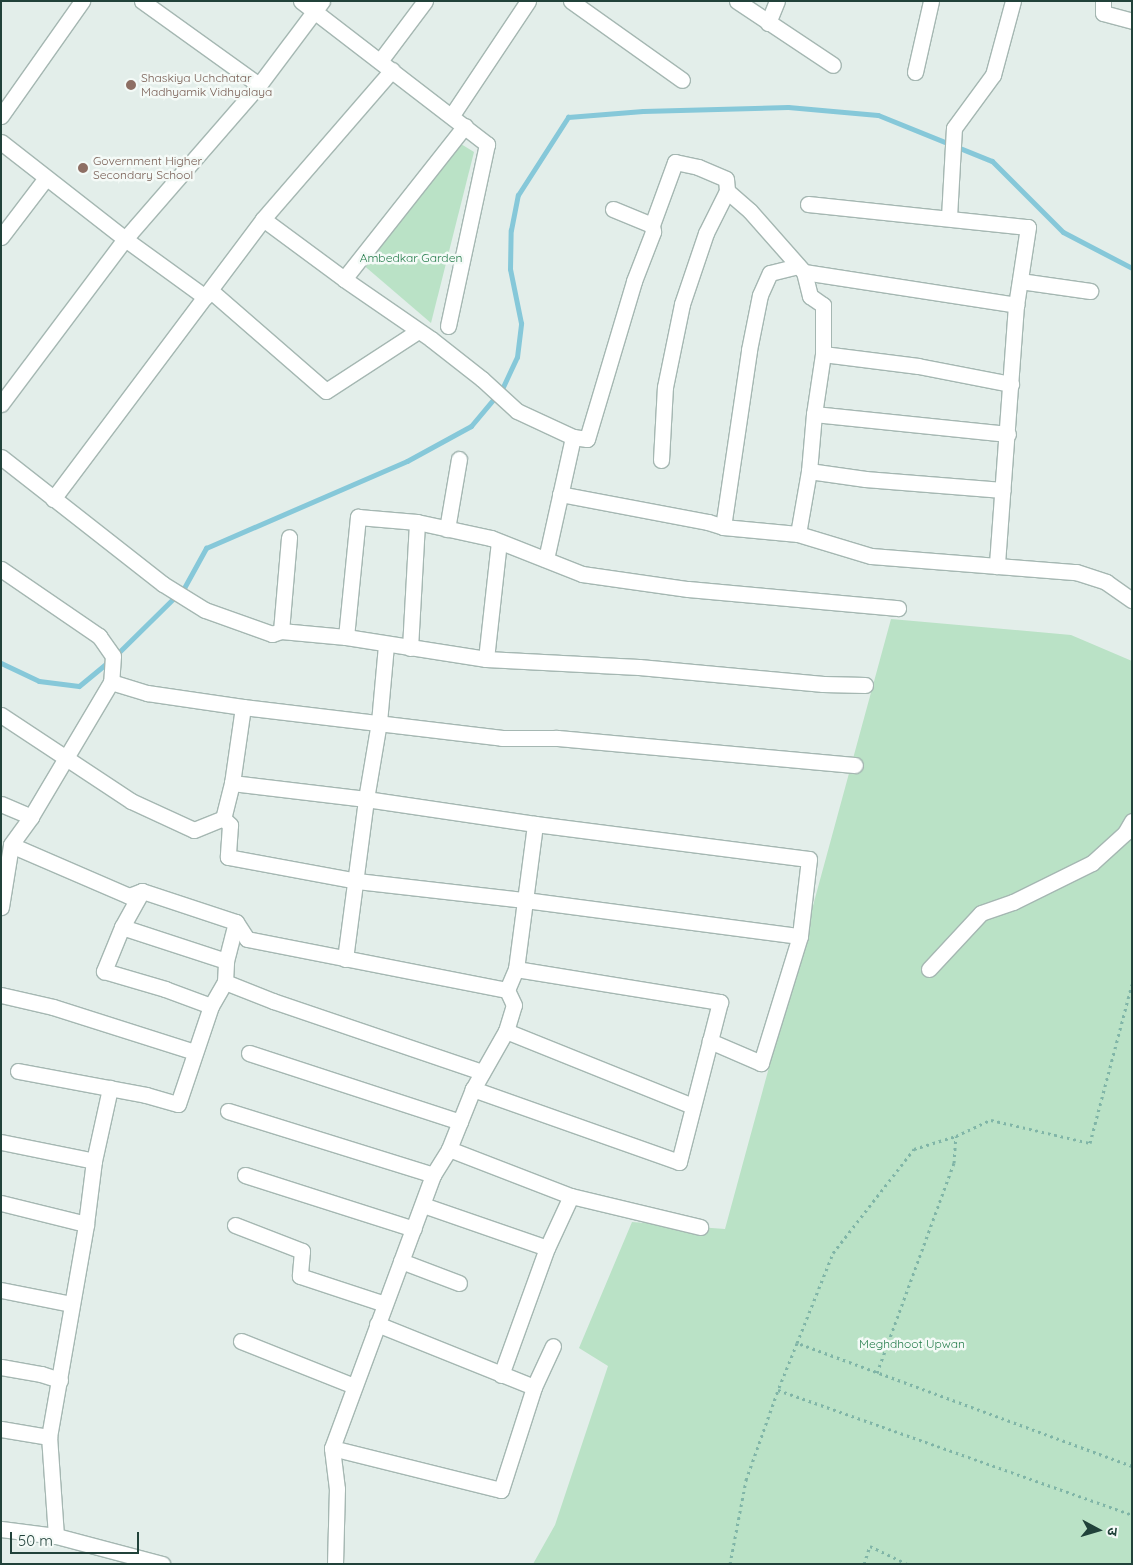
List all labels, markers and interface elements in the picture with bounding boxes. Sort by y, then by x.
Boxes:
place label: Shaskiya Uchchatar Madhyamik Vidhyalaya [141,71,272,99]
marker: Shaskiya Uchchatar Madhyamik Vidhyalaya [125,79,137,91]
place label: Government Higher Secondary School [93,154,202,182]
marker: Government Higher Secondary School [77,162,89,174]
park label: Ambedkar Garden [360,251,462,265]
park label: Meghdhoot Upwan [859,1337,965,1351]
north arrow [1073,1505,1123,1555]
scale bar [12,1522,141,1554]
text: उ [1104,1527,1122,1537]
text: 50 m [18,1531,53,1550]

